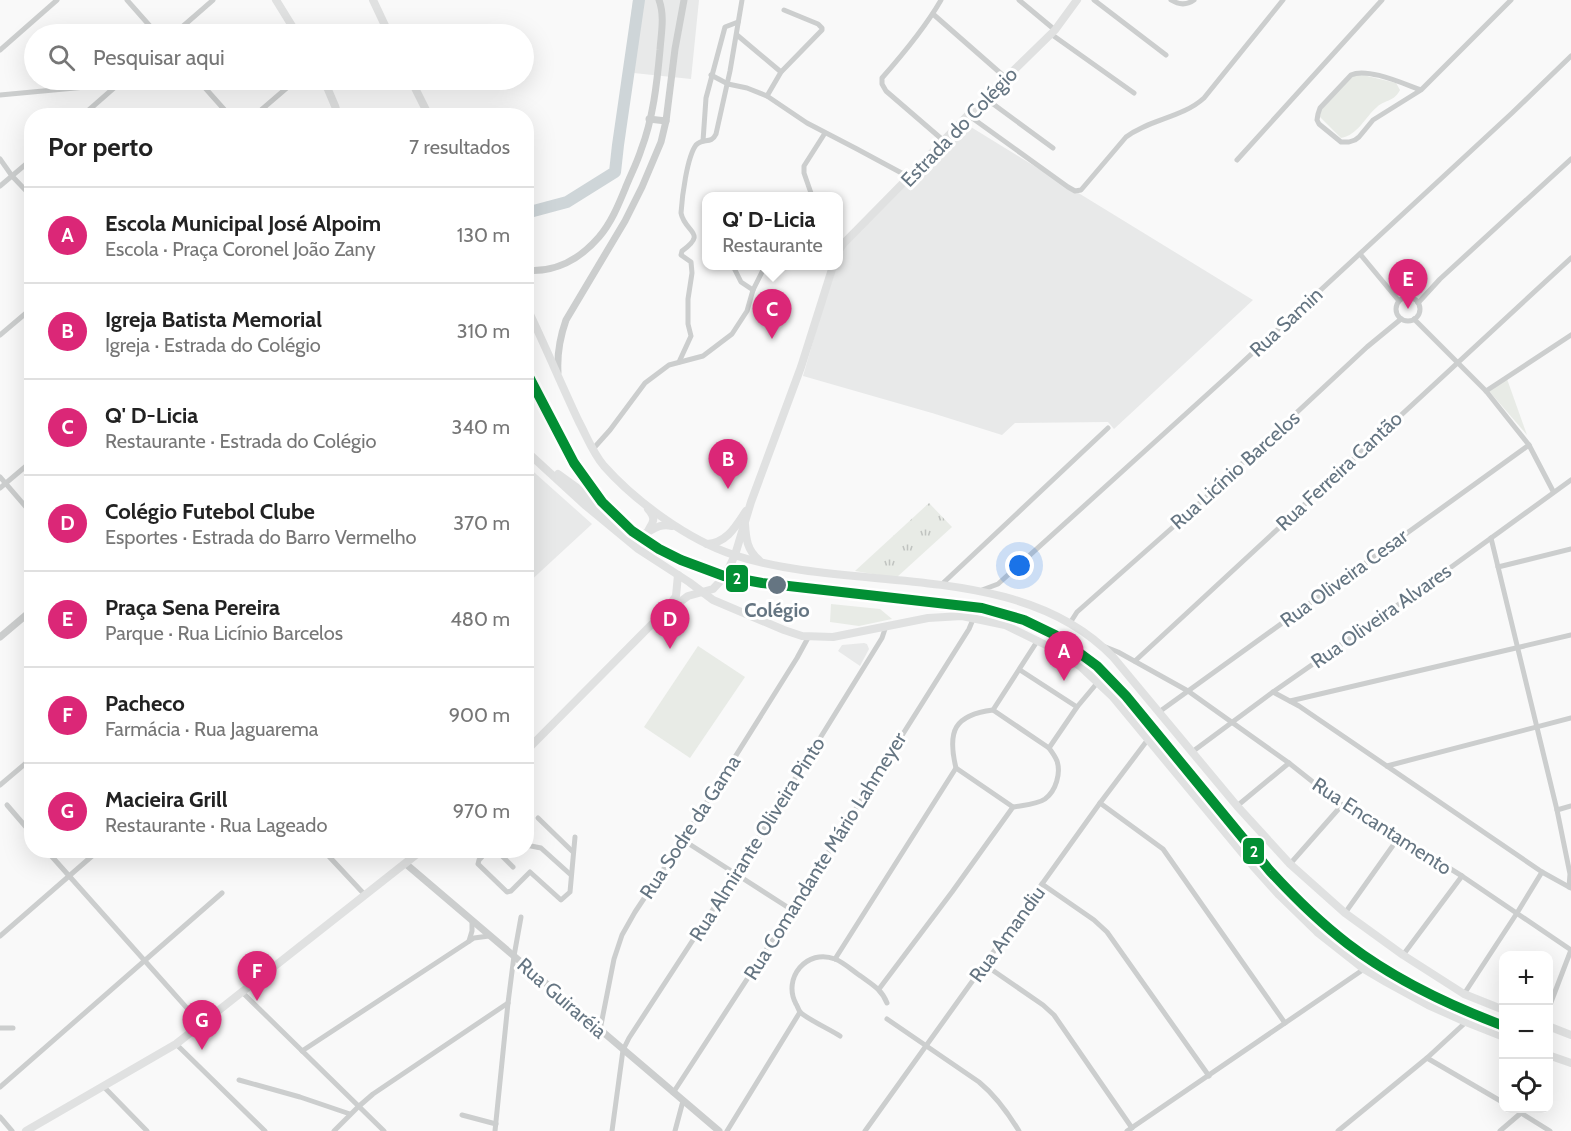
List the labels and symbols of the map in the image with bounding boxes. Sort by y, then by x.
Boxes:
street label: Estrada do Colégio [896,62,1022,192]
pin: E [1388,260,1428,309]
street label: Rua Samin [1245,282,1327,362]
pin: C [752,290,792,339]
street label: Rua Licínio Barcelos [1165,406,1305,534]
street label: Rua Ferreira Cantão [1271,406,1407,536]
pin: B [708,440,748,489]
street label: Rua Oliveira Cesar [1276,523,1413,632]
your location [1005,551,1034,580]
street label: Rua Oliveira Alvares [1306,559,1456,673]
line badge: 2 [725,564,749,593]
text: 2 [733,569,741,588]
marker: Colégio [766,574,788,596]
place label: Colégio [744,598,810,622]
pin: D [650,600,690,649]
pin: A [1044,632,1084,681]
street label: Rua Comandante Mário Lahmeyer [739,727,912,984]
street label: Rua Almirante Oliveira Pinto [684,732,830,946]
street label: Rua Sodre da Gama [635,750,746,903]
street label: Rua Encantamento [1308,772,1456,880]
line badge: 2 [1242,837,1265,865]
text: 2 [1250,842,1258,861]
street label: Rua Amandiu [964,881,1050,987]
pin: F [238,952,276,1001]
street label: Rua Guiraréia [512,953,612,1044]
pin: G [182,1000,222,1050]

